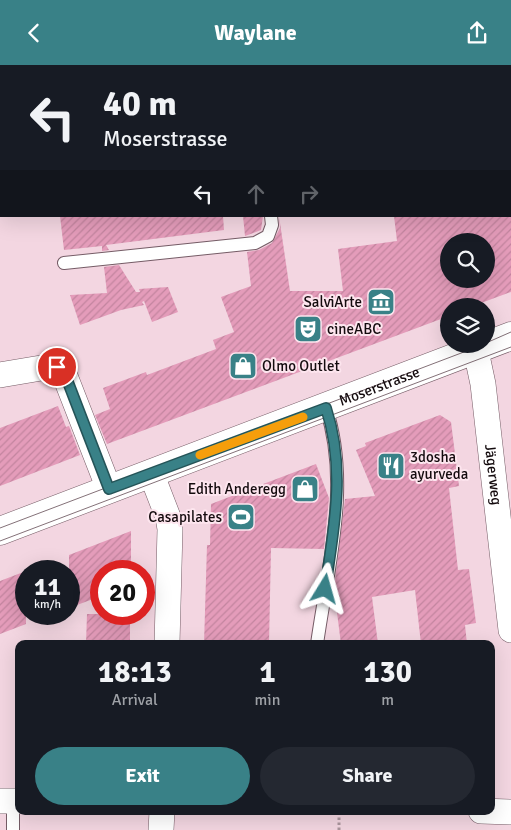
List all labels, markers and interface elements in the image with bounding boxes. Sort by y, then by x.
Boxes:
icon: back [20,19,48,47]
text: Waylane [214,19,297,46]
icon: share [463,19,491,47]
text: 40 m [103,82,177,125]
icon: left [20,85,85,150]
text: Moserstrasse [103,125,228,152]
icon: left [189,180,217,208]
icon: ahead [242,180,270,208]
icon: right [295,180,323,208]
map controls [440,233,495,353]
button: search [440,233,495,288]
museum icon: SalviArte [366,287,396,317]
place label: SalviArte [303,293,362,311]
button: layers [440,298,495,353]
theatre icon: cineABC [293,314,323,344]
place label: cineABC [327,320,381,338]
pin [36,346,78,388]
shop icon: Olmo Outlet [228,351,258,381]
icon: arrive [43,353,71,381]
place label: Olmo Outlet [262,357,340,375]
street label: Moserstrasse [336,363,422,410]
street label: Jägerweg [481,443,506,506]
place label: 3dosha ayurveda [410,448,468,483]
restaurant icon: 3dosha ayurveda [376,451,406,481]
shop icon: Edith Anderegg [290,474,320,504]
place label: Edith Anderegg [188,480,286,498]
sports icon: Casapilates [226,502,256,532]
place label: Casapilates [148,508,222,526]
speed limit sign: 20 [90,560,155,625]
position arrow [298,562,350,614]
text: 11 [34,571,61,602]
text: km/h [34,597,61,612]
text: 18:13 [98,654,172,691]
text: 1 [259,654,276,691]
text: 130 [363,654,412,691]
text: Arrival [112,690,158,710]
text: min [255,690,280,710]
text: m [381,690,394,710]
button: Exit [35,747,250,805]
button: Share [260,747,475,805]

